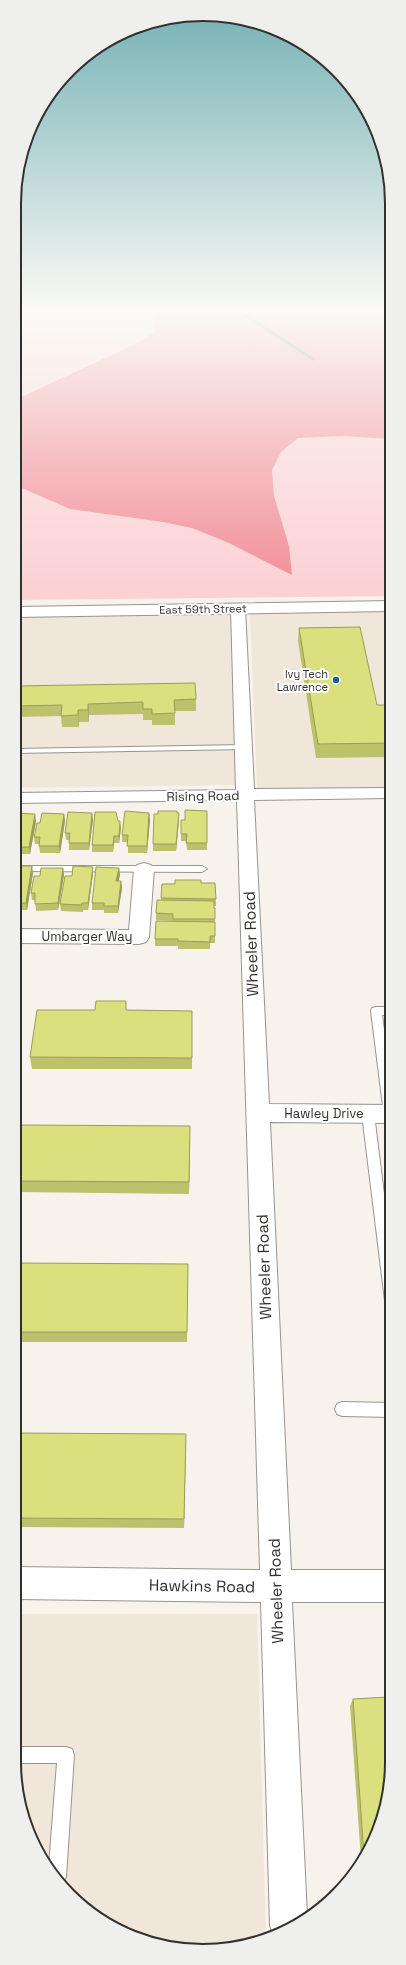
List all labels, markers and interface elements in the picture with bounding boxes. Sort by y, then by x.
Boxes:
street label: East 59th Street [159,601,247,617]
place label: Ivy Tech Lawrence [277,667,328,694]
marker: Ivy Tech Lawrence [331,675,341,685]
street label: Rising Road [166,787,240,805]
street label: Wheeler Road [239,891,263,997]
street label: Umbarger Way [41,928,133,945]
street label: Hawley Drive [284,1105,364,1122]
street label: Wheeler Road [252,1214,276,1320]
street label: Wheeler Road [264,1538,288,1644]
street label: Hawkins Road [149,1575,255,1597]

